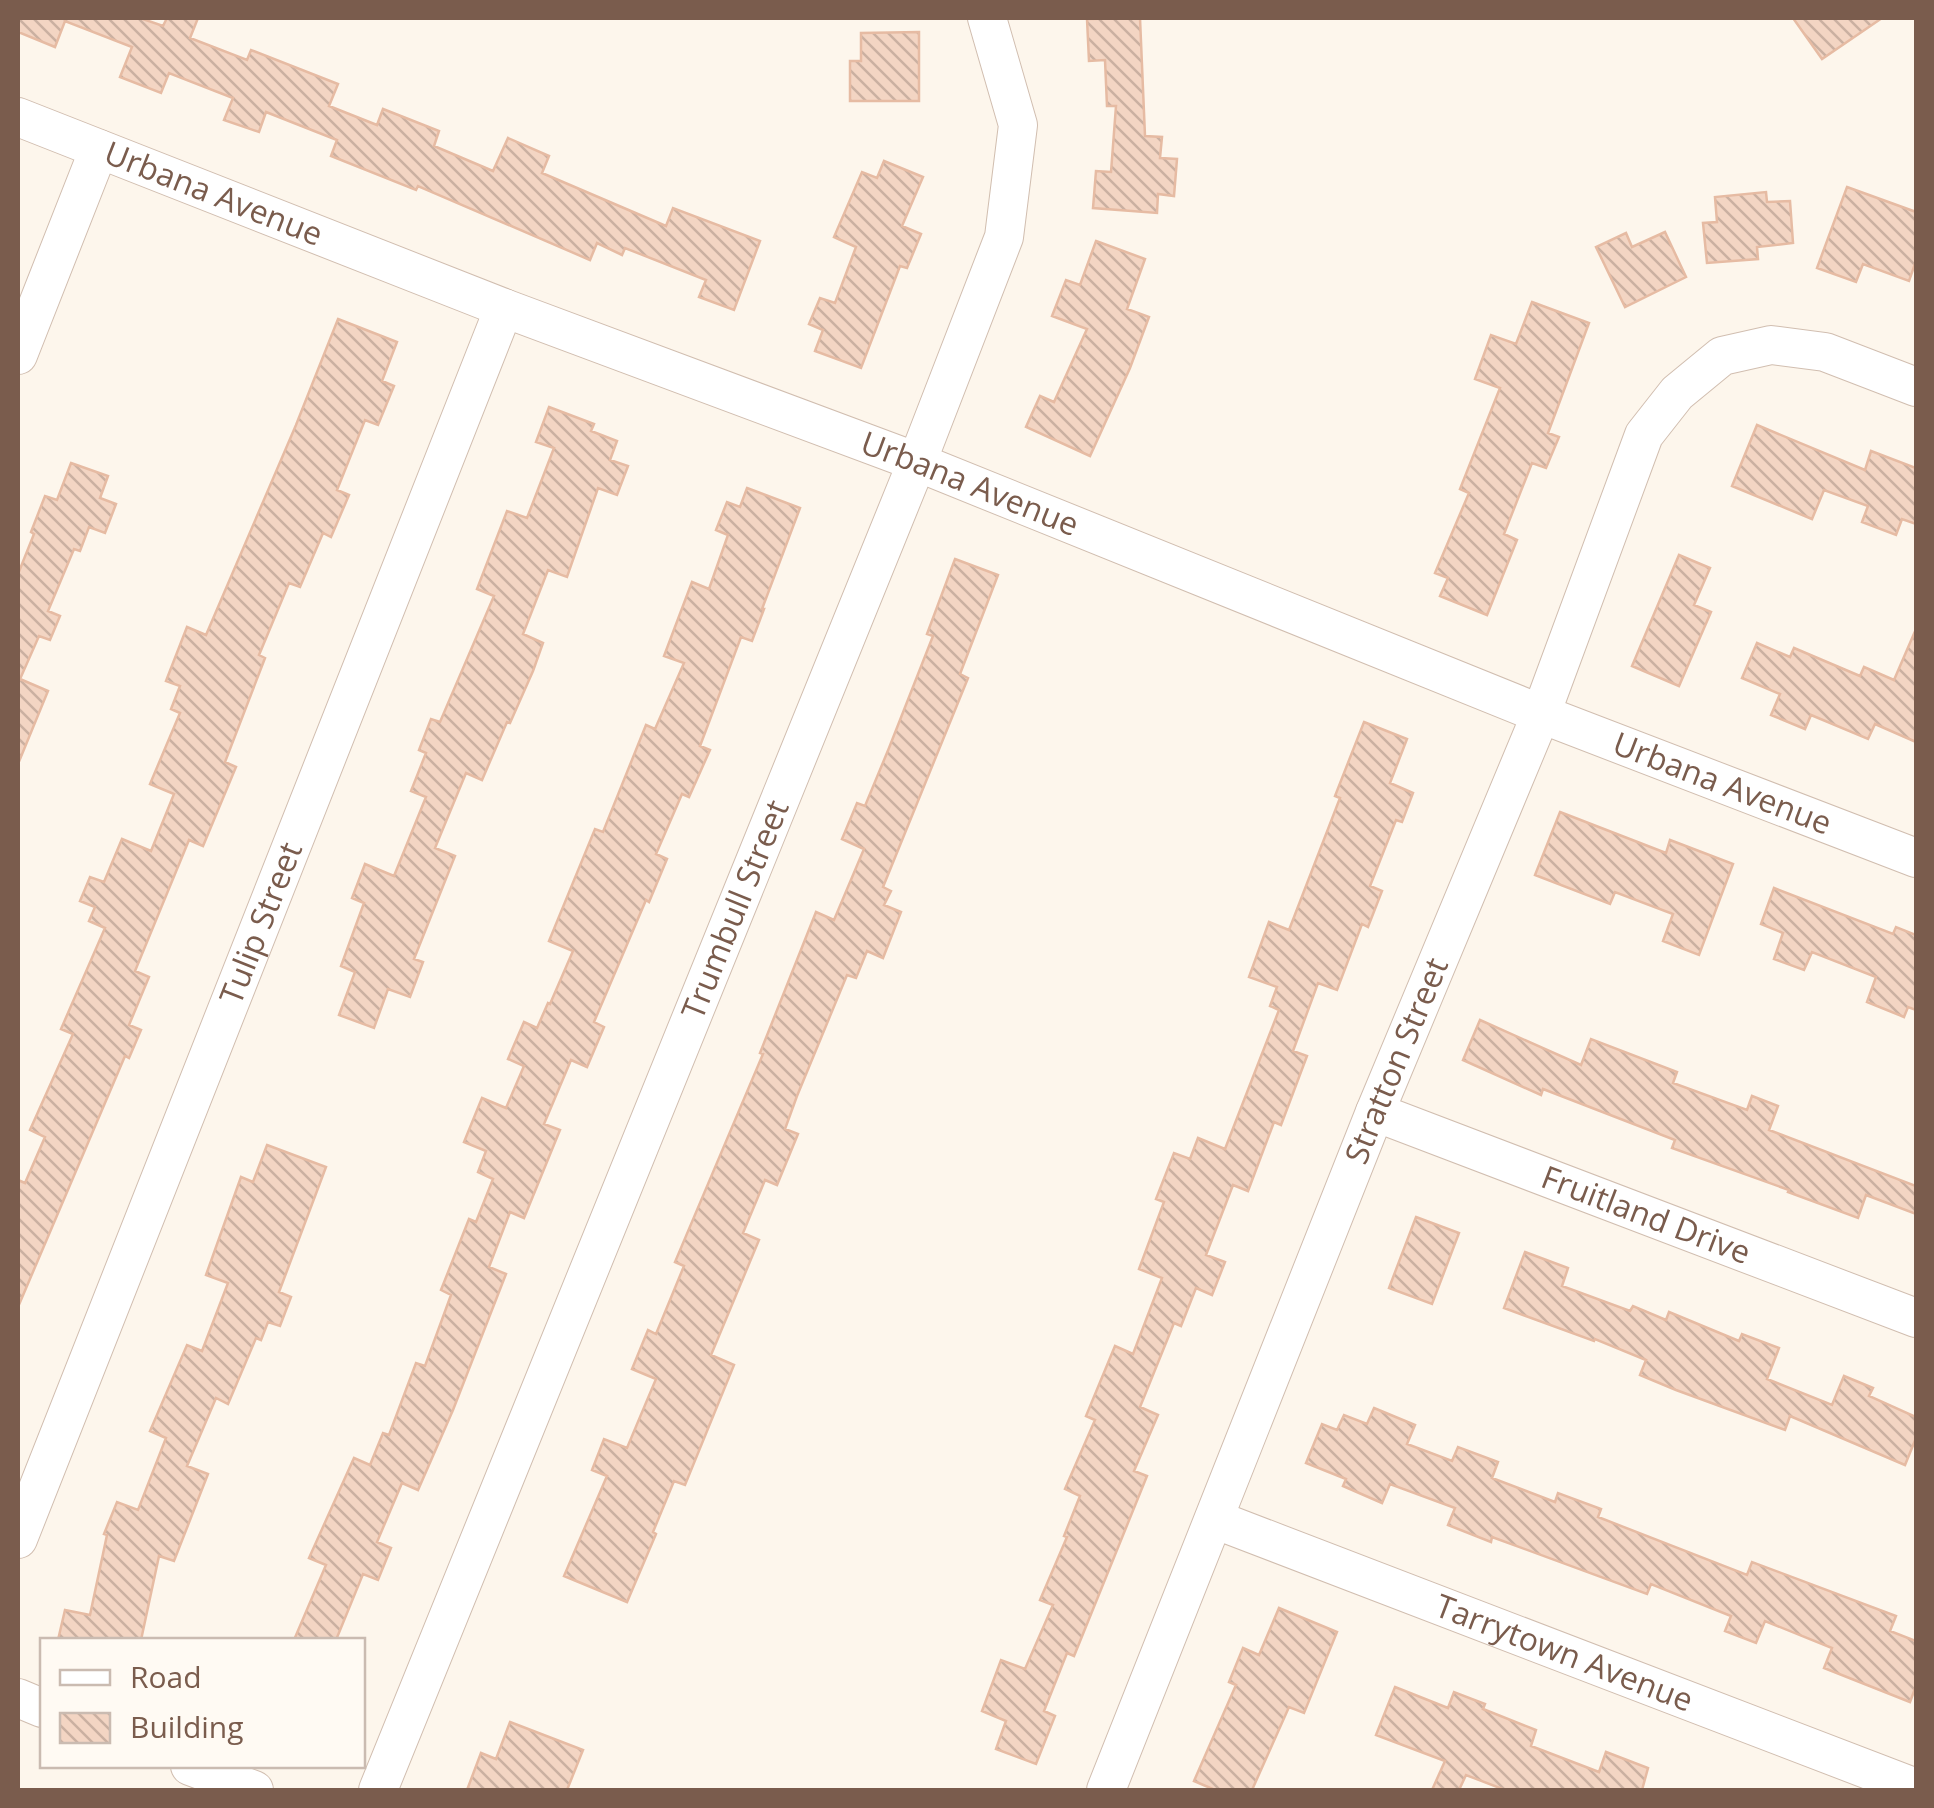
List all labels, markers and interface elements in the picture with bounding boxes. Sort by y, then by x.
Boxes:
street label: Urbana Avenue [99,130,329,255]
street label: Urbana Avenue [855,420,1086,545]
street label: Urbana Avenue [1607,721,1838,844]
street label: Trumbull Street [670,793,798,1025]
street label: Tulip Street [208,835,311,1010]
street label: Stratton Street [1334,951,1457,1170]
street label: Fruitland Drive [1536,1154,1757,1273]
street label: Tarrytown Avenue [1430,1583,1700,1721]
legend [40,1638,365,1768]
text: Road [130,1656,202,1697]
text: Building [130,1706,244,1747]

